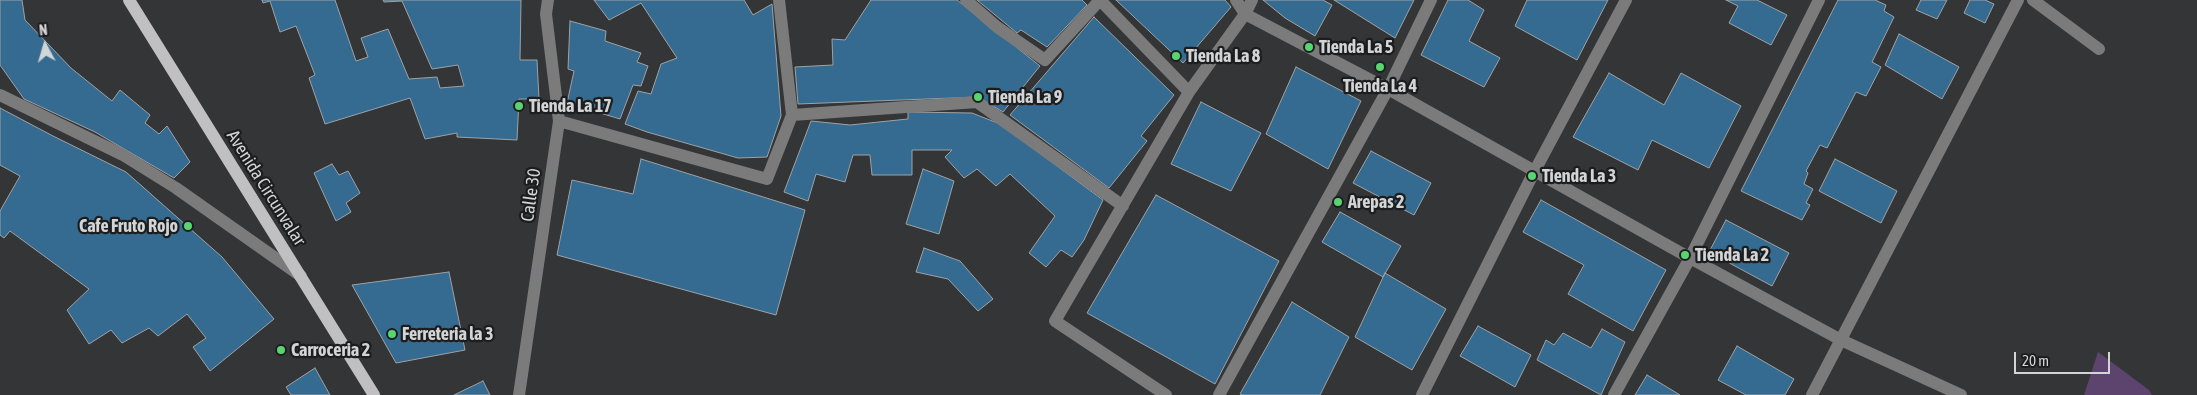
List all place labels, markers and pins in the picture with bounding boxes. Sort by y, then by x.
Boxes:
place label: Tienda La 5 [1319,36,1393,58]
marker: Tienda La 5 [1303,41,1315,53]
place label: Tienda La 8 [1186,45,1260,67]
marker: Tienda La 8 [1170,50,1182,62]
marker: Tienda La 4 [1374,61,1386,73]
place label: Tienda La 4 [1343,75,1417,97]
place label: Tienda La 9 [988,86,1062,108]
marker: Tienda La 9 [972,91,984,103]
place label: Tienda La 17 [529,95,612,117]
marker: Tienda La 17 [513,100,525,112]
place label: Tienda La 3 [1542,165,1616,187]
marker: Tienda La 3 [1526,170,1538,182]
place label: Arepas 2 [1348,191,1404,213]
marker: Arepas 2 [1332,196,1344,208]
place label: Cafe Fruto Rojo [79,215,178,237]
marker: Cafe Fruto Rojo [182,220,194,232]
place label: Tienda La 2 [1695,244,1769,266]
marker: Tienda La 2 [1679,249,1691,261]
place label: Ferreteria la 3 [402,323,493,345]
marker: Ferreteria la 3 [386,328,398,340]
place label: Carroceria 2 [291,339,370,361]
marker: Carroceria 2 [275,344,287,356]

